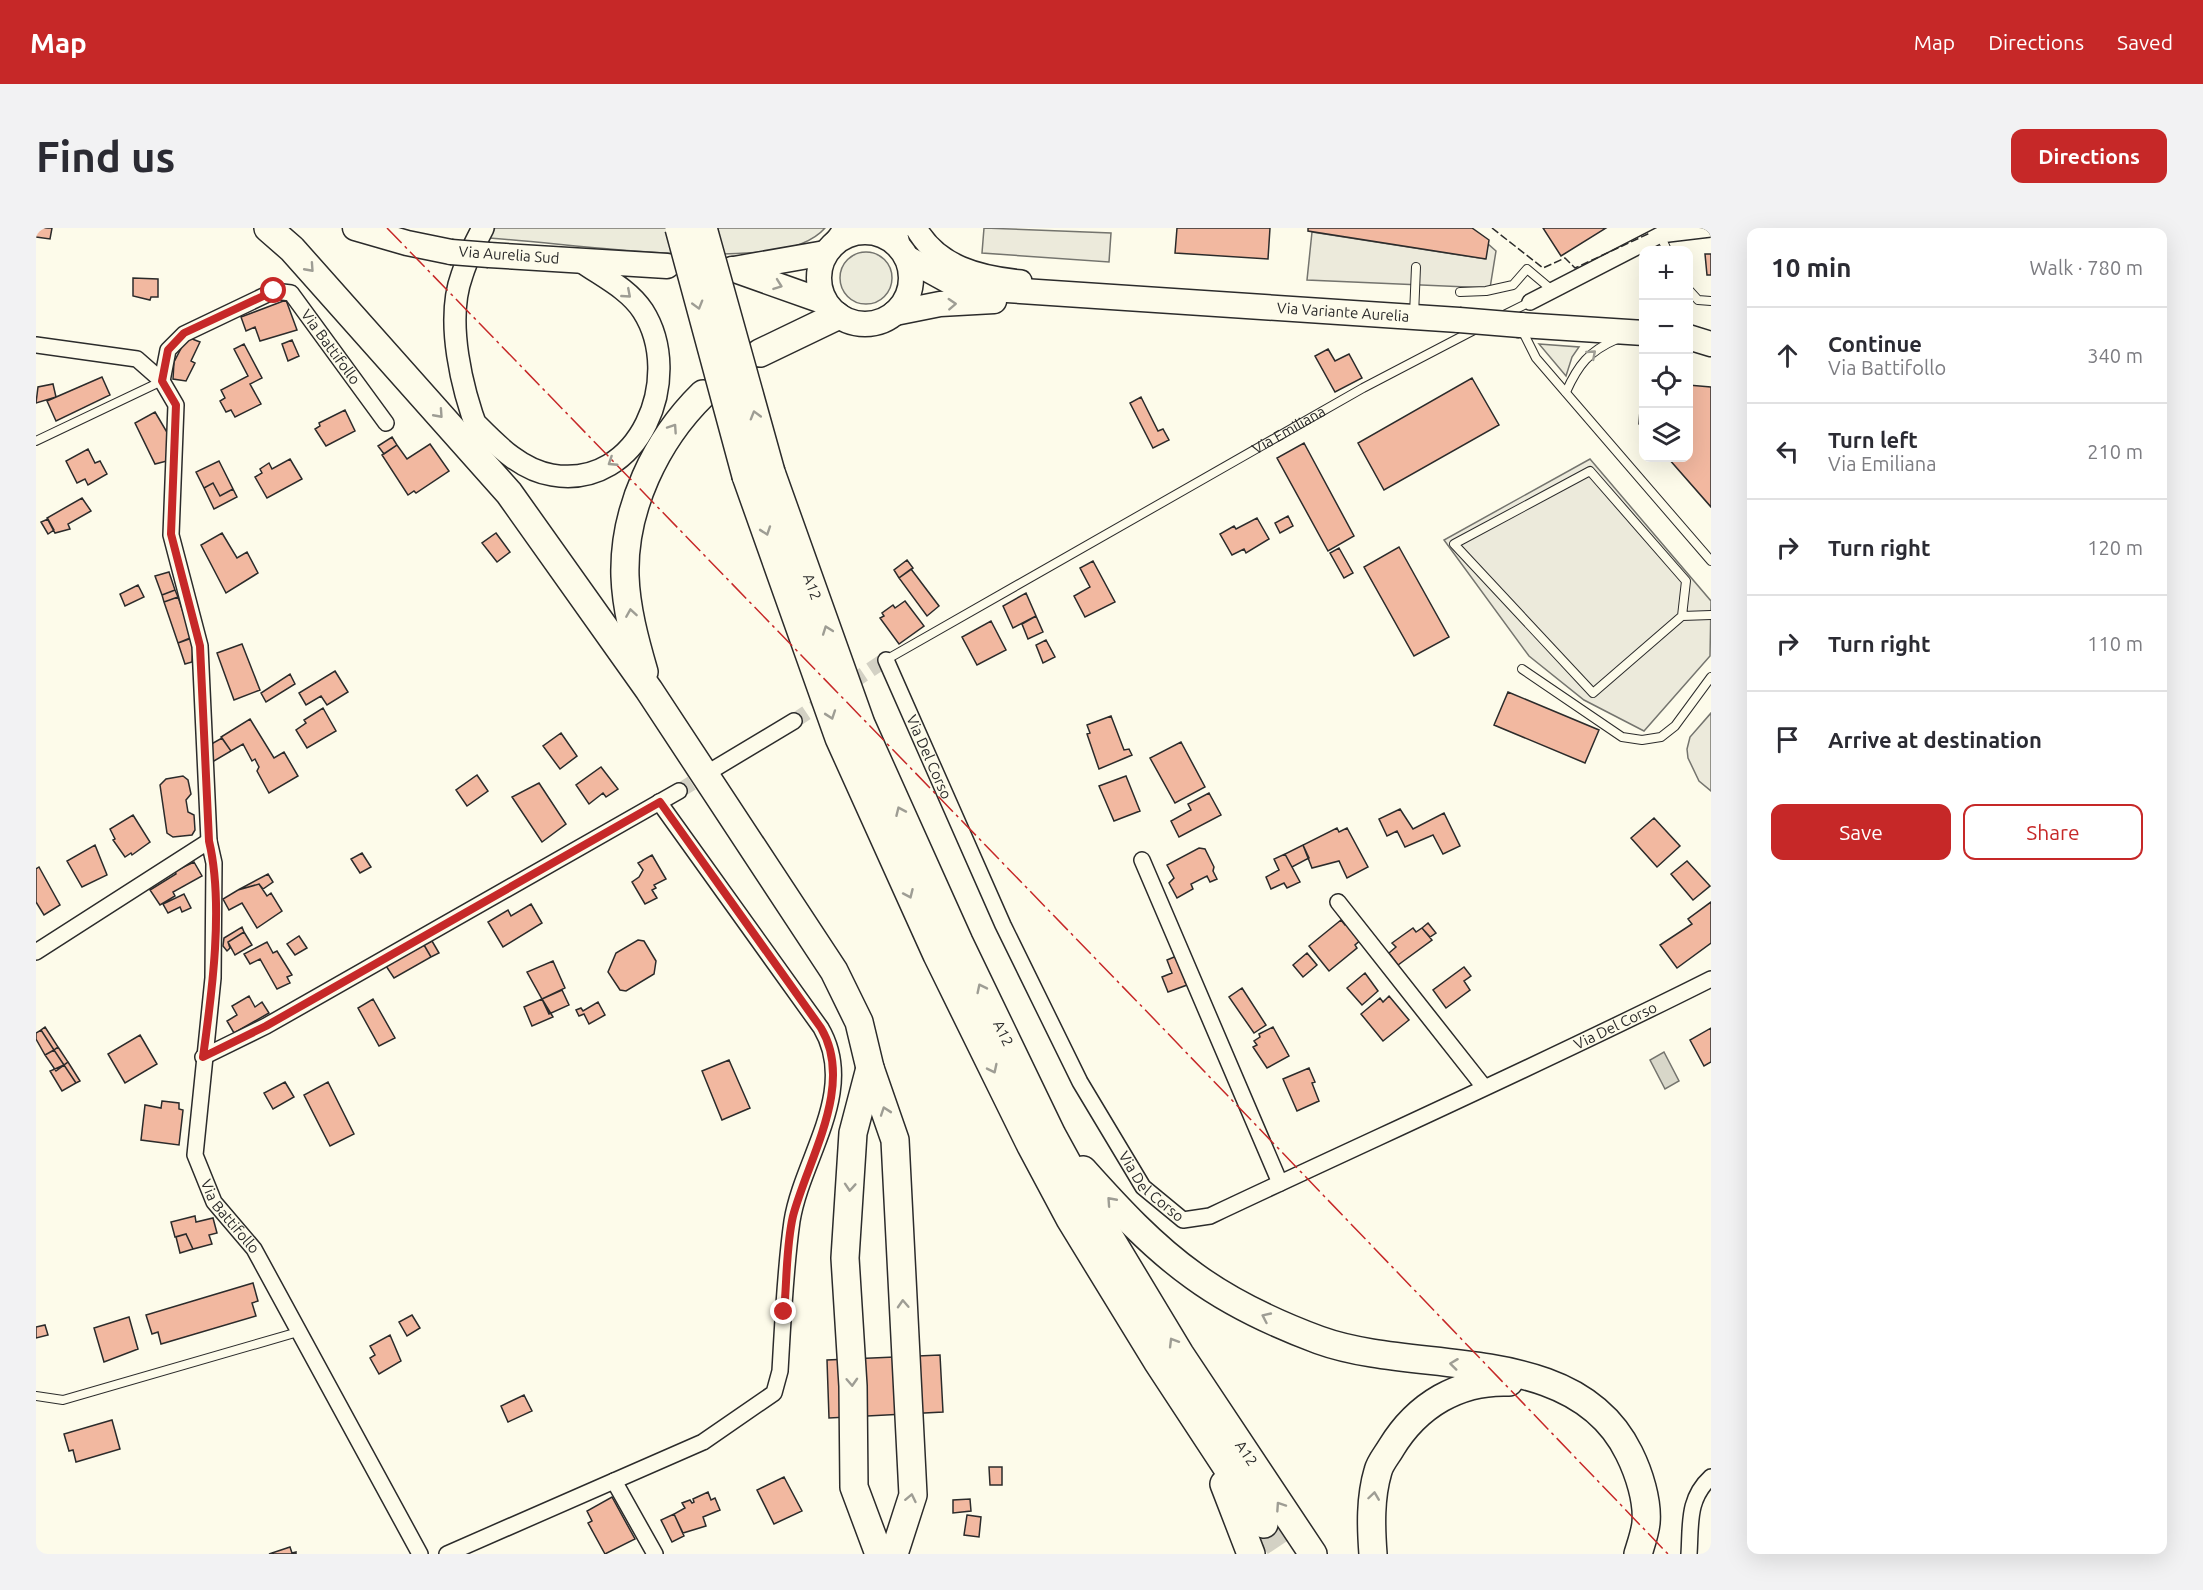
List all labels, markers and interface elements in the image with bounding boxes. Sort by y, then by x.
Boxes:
text: Map [30,27,87,58]
text: Map [1914,30,1955,54]
text: Directions [1988,30,2084,54]
text: Saved [2117,30,2173,54]
button: Directions [2011,129,2167,183]
text: Find us [36,133,175,180]
street label: Via Aurelia Sud [458,242,560,267]
map controls [1639,246,1693,462]
button: + [1639,246,1693,300]
text: 10 min [1771,253,1851,282]
text: Walk · 780 m [2030,256,2143,279]
one-way arrow [303,262,314,272]
route start [260,277,286,303]
one-way arrow [773,278,783,291]
one-way arrow [620,287,631,298]
one-way arrow [948,297,957,310]
one-way arrow [691,299,703,310]
street label: Via Variante Aurelia [1276,299,1410,325]
button: − [1639,300,1693,354]
street label: Via Battifollo [298,306,364,388]
text: Continue [1828,331,1922,356]
icon: ahead [1771,339,1804,372]
text: 340 m [2087,344,2143,367]
one-way arrow [1586,350,1596,361]
button: locate [1639,354,1693,408]
text: Via Battifollo [1828,356,1946,379]
street label: Via Emiliana [1249,402,1328,457]
one-way arrow [432,408,443,418]
button: layers [1639,408,1693,462]
one-way arrow [749,410,762,420]
one-way arrow [666,424,677,435]
text: Turn left [1828,427,1918,452]
icon: left [1771,435,1804,468]
text: 210 m [2087,440,2143,463]
text: Via Emiliana [1828,452,1936,475]
one-way arrow [607,455,618,466]
one-way arrow [758,525,771,536]
icon: right [1771,531,1804,564]
text: Turn right [1828,535,1930,560]
text: 120 m [2087,536,2143,559]
street label: A12 [800,571,825,602]
one-way arrow [625,608,637,617]
one-way arrow [822,625,835,636]
icon: right [1771,627,1804,660]
text: Turn right [1828,631,1930,656]
text: 110 m [2087,632,2143,655]
one-way arrow [823,709,836,720]
street label: Via Del Corso [903,712,955,801]
icon: arrive [1771,723,1804,756]
text: Arrive at destination [1828,727,2042,752]
button: Save [1771,804,1951,860]
button: Share [1963,804,2143,860]
one-way arrow [895,806,907,817]
one-way arrow [902,887,914,898]
one-way arrow [976,983,988,994]
street label: Via Del Corso [1571,998,1660,1053]
street label: A12 [990,1017,1017,1049]
one-way arrow [986,1063,998,1074]
one-way arrow [879,1106,892,1117]
street label: Via Del Corso [1116,1148,1187,1225]
street label: Via Battifollo [198,1177,263,1257]
one-way arrow [843,1183,856,1192]
one-way arrow [1107,1197,1118,1208]
route end [770,1298,796,1324]
one-way arrow [897,1299,910,1308]
one-way arrow [1262,1313,1273,1325]
one-way arrow [1168,1338,1180,1348]
one-way arrow [1449,1358,1458,1371]
one-way arrow [846,1378,859,1387]
street label: A12 [1232,1437,1261,1469]
one-way arrow [1368,1491,1380,1500]
one-way arrow [904,1493,917,1503]
one-way arrow [1276,1501,1287,1512]

